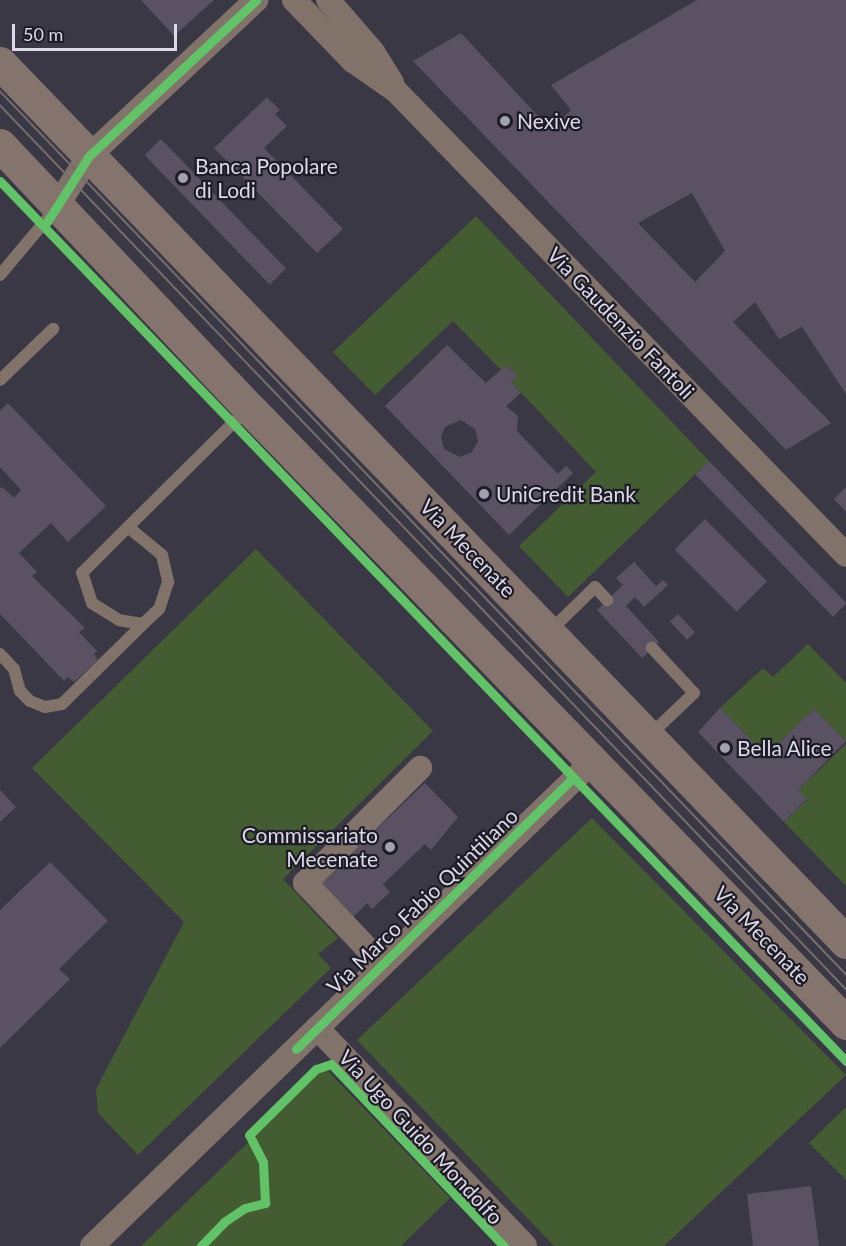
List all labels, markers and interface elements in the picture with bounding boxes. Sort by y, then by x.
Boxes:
scale bar [15,12,180,50]
text: 50 m [23,23,63,45]
place label: Nexive [517,108,581,134]
marker: Nexive [498,114,512,128]
place label: Banca Popolare di Lodi [195,153,338,203]
marker: Banca Popolare di Lodi [176,171,190,185]
street label: Via Gaudenzio Fantoli [542,242,700,404]
place label: UniCredit Bank [496,481,636,507]
marker: UniCredit Bank [477,487,491,501]
street label: Via Mecenate [415,494,521,602]
place label: Bella Alice [737,735,832,761]
marker: Bella Alice [718,741,732,755]
street label: Via Marco Fabio Quintiliano [321,803,523,999]
place label: Commissariato Mecenate [242,822,378,872]
marker: Commissariato Mecenate [383,840,397,854]
street label: Via Mecenate [709,881,815,989]
street label: Via Ugo Guido Mondolfo [334,1045,508,1229]

